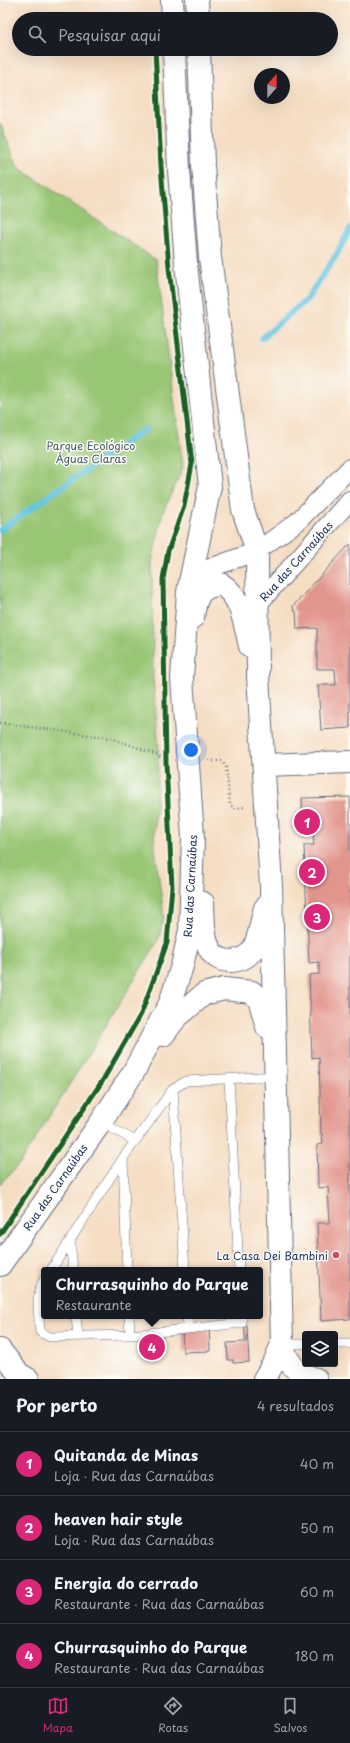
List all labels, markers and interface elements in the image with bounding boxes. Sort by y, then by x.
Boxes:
search box [12,12,338,56]
icon: search [26,23,48,45]
text: Pesquisar aqui [58,23,161,46]
north arrow [254,68,290,104]
park label: Parque Ecológico Águas Claras [47,437,135,467]
street label: Rua das Carnaúbas [255,517,337,605]
your location [181,740,201,760]
pin: 1 [294,807,320,837]
street label: Rua das Carnaúbas [179,834,201,938]
pin: 2 [299,857,325,887]
pin: 3 [304,902,330,932]
street label: Rua das Carnaúbas [19,1140,91,1234]
place label: La Casa Dei Bambini [217,1247,328,1264]
marker: La Casa Dei Bambini [331,1250,341,1260]
popup [41,1267,263,1319]
text: Churrasquinho do Parque [55,1272,249,1295]
text: Restaurante [55,1295,132,1314]
map controls [302,1331,338,1367]
button: layers [302,1331,338,1367]
pin: 4 [139,1332,165,1362]
text: Por perto [16,1392,97,1418]
text: 4 resultados [257,1396,334,1415]
text: Quitanda de Minas [54,1443,198,1466]
text: 1 [26,1454,32,1473]
text: 40 m [300,1454,334,1473]
text: Loja · Rua das Carnaúbas [54,1466,214,1485]
text: heaven hair style [54,1507,183,1530]
text: 2 [24,1518,34,1537]
text: 50 m [300,1518,334,1537]
text: Loja · Rua das Carnaúbas [54,1530,214,1549]
text: Energia do cerrado [54,1571,198,1594]
text: 3 [25,1582,33,1601]
text: 60 m [300,1582,334,1601]
text: Restaurante · Rua das Carnaúbas [54,1594,264,1613]
text: Churrasquinho do Parque [54,1635,247,1658]
text: 4 [25,1646,33,1665]
text: 180 m [295,1646,334,1665]
text: Restaurante · Rua das Carnaúbas [54,1658,264,1677]
tab: Mapa [43,1695,73,1736]
tab: Rotas [158,1695,188,1736]
tab: Salvos [273,1695,307,1736]

